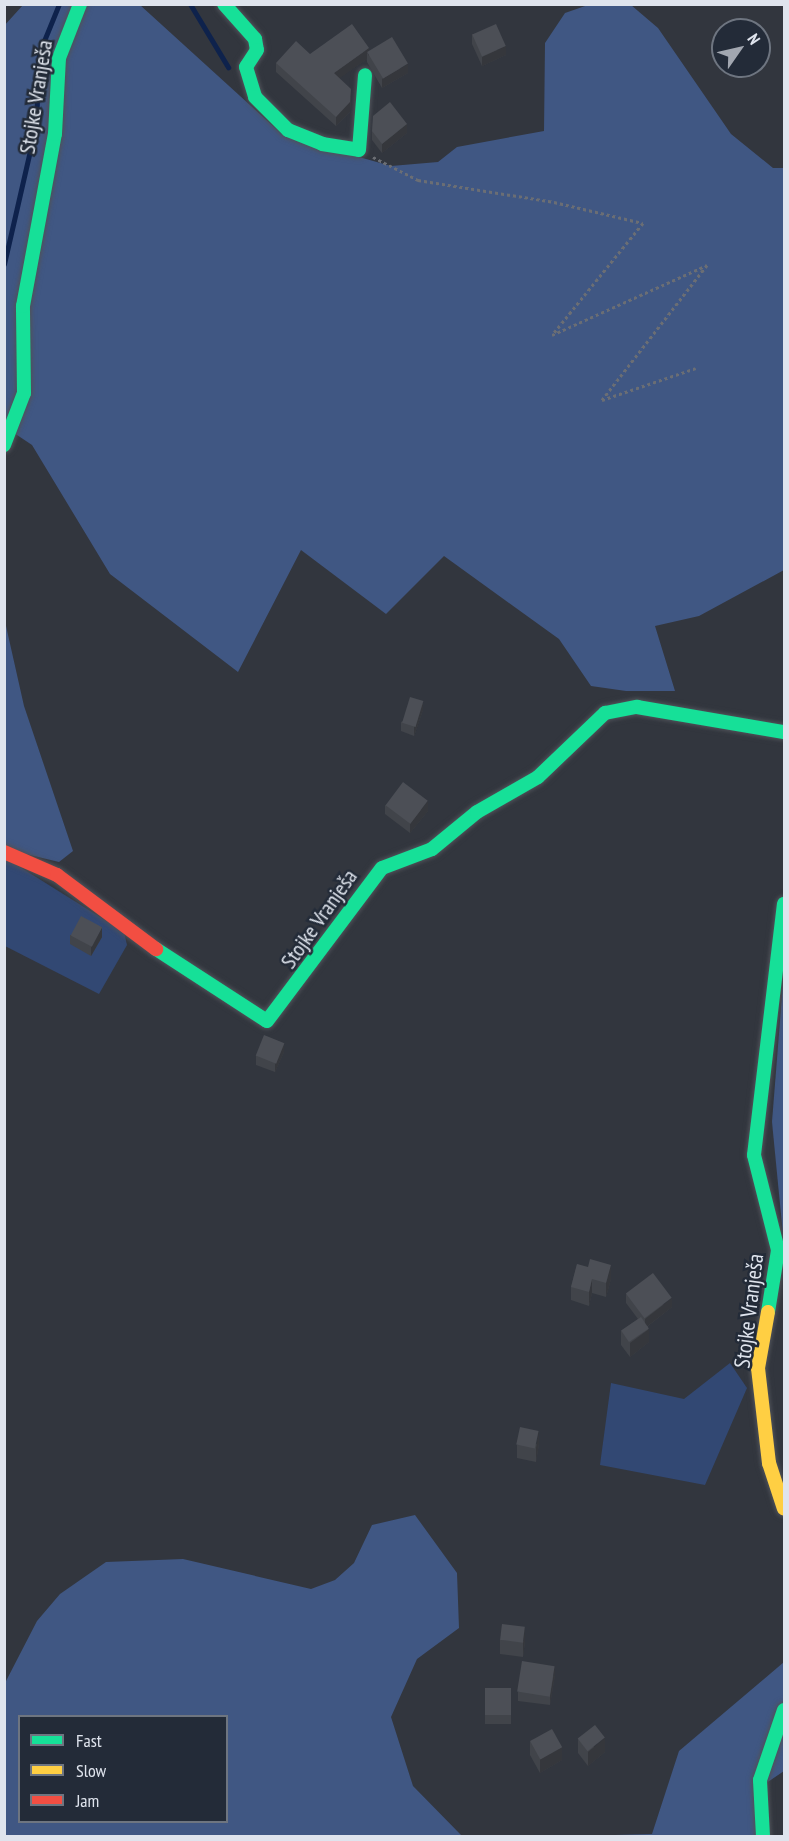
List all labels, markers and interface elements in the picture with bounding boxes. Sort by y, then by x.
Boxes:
north arrow [711,18,771,78]
text: N [744,30,765,48]
street label: Stojke Vranješa [14,38,58,156]
street label: Stojke Vranješa [275,864,363,974]
street label: Stojke Vranješa [729,1252,769,1370]
legend [18,1715,228,1823]
text: Fast [76,1729,102,1752]
text: Slow [76,1759,106,1782]
text: Jam [76,1789,99,1812]

